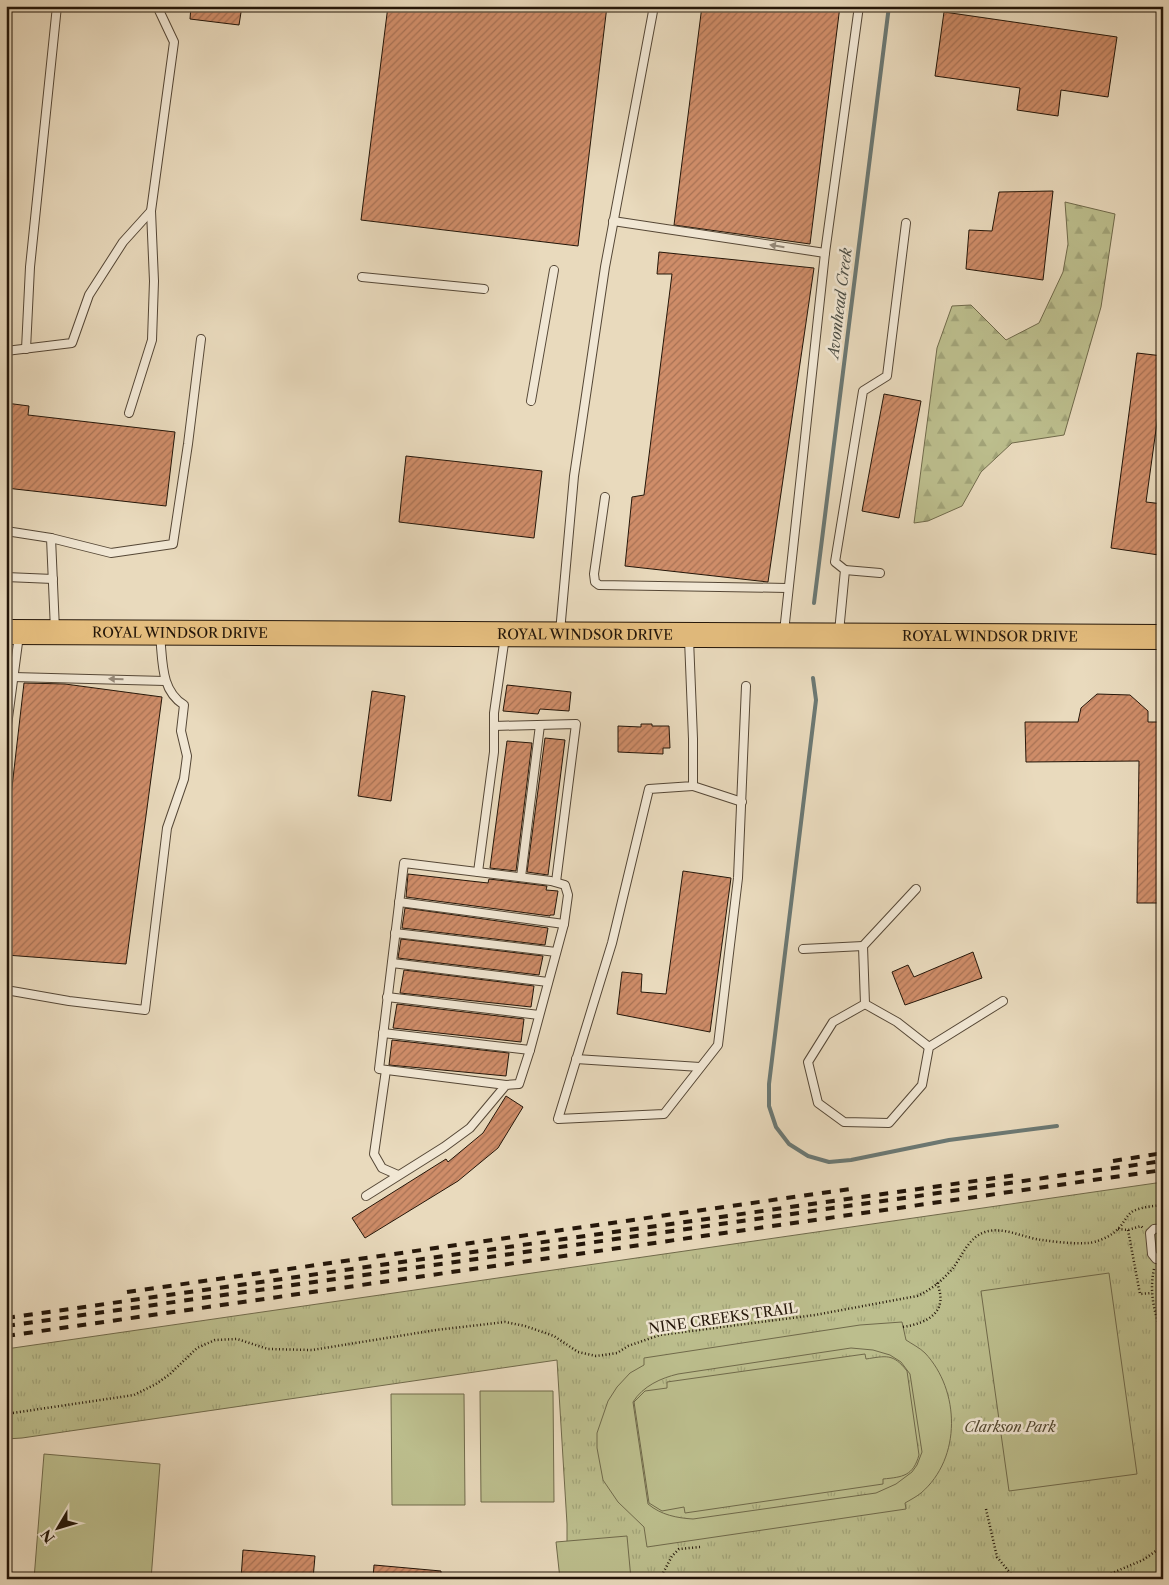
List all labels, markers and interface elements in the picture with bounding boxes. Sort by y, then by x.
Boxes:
one-way arrow [769,242,785,250]
water label: Avonhead Creek [823,246,856,361]
street label: ROYAL WINDSOR DRIVE [92,623,268,642]
street label: ROYAL WINDSOR DRIVE [497,625,673,644]
street label: ROYAL WINDSOR DRIVE [902,627,1078,646]
one-way arrow [108,675,124,683]
street label: NINE CREEKS TRAIL [647,1299,799,1337]
park label: Clarkson Park [964,1418,1057,1436]
north arrow [32,1502,82,1552]
text: N [37,1526,59,1546]

